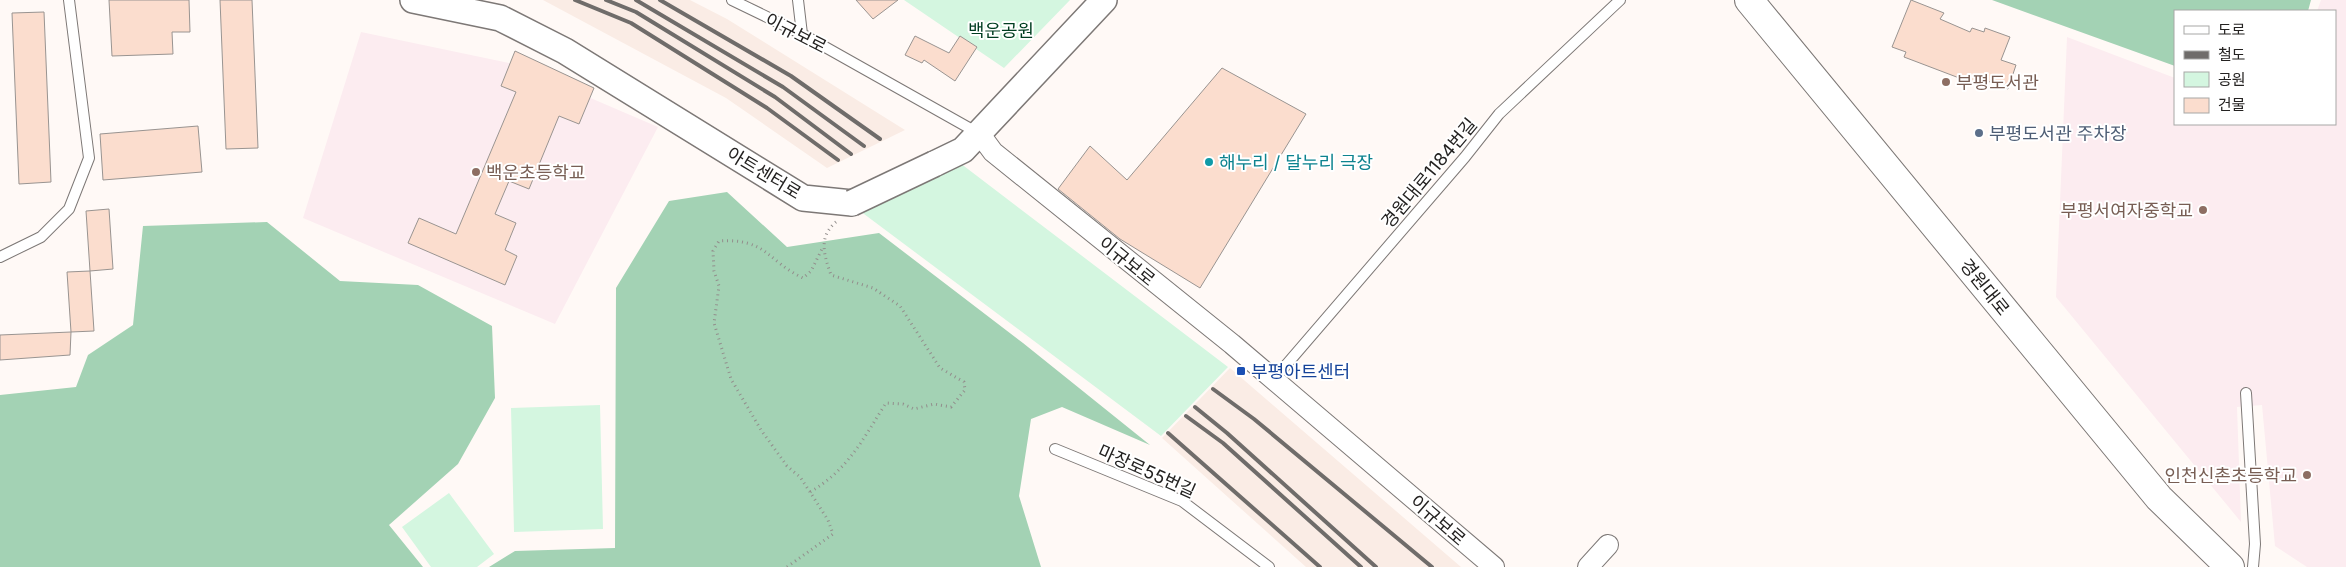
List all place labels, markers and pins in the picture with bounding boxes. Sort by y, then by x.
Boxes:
place label: 부평도서관 [1956,72,2039,93]
marker: 부평도서관 [1940,76,1952,88]
place label: 부평도서관 주차장 [1989,123,2127,144]
marker: 부평도서관 주차장 [1973,127,1985,139]
place label: 해누리 / 달누리 극장 [1219,152,1373,173]
marker: 해누리 / 달누리 극장 [1203,156,1215,168]
place label: 백운초등학교 [486,162,585,183]
marker: 백운초등학교 [470,166,482,178]
place label: 부평서여자중학교 [2061,200,2193,221]
marker: 부평서여자중학교 [2197,204,2209,216]
place label: 부평아트센터 [1251,361,1350,382]
marker: 부평아트센터 [1235,365,1247,377]
place label: 인천신촌초등학교 [2165,465,2297,486]
marker: 인천신촌초등학교 [2301,469,2313,481]

